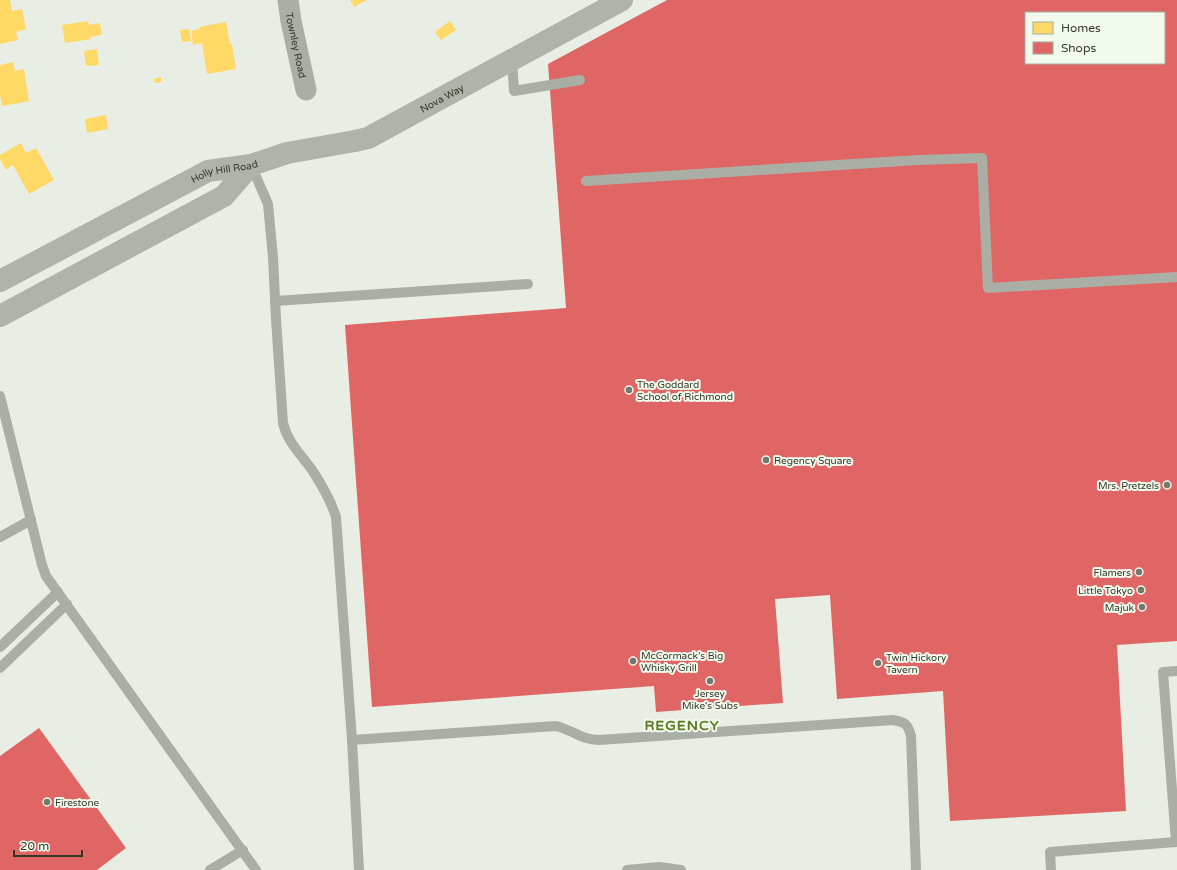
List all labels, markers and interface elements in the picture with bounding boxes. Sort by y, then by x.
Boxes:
street label: Townley Road [283,12,308,79]
legend [1025,12,1165,64]
text: Homes [1061,21,1101,35]
text: Shops [1061,41,1096,55]
street label: Nova Way [418,82,467,116]
street label: Holly Hill Road [189,158,260,186]
place label: The Goddard School of Richmond [637,379,733,403]
marker: The Goddard School of Richmond [624,385,634,395]
marker: Regency Square [761,455,771,465]
place label: Regency Square [774,455,852,467]
place label: Mrs. Pretzels [1098,480,1159,492]
marker: Mrs. Pretzels [1162,480,1172,490]
place label: Flamers [1093,567,1131,579]
marker: Flamers [1134,567,1144,577]
place label: Little Tokyo [1078,585,1133,597]
marker: Little Tokyo [1136,585,1146,595]
place label: Majuk [1105,602,1135,614]
marker: Majuk [1137,602,1147,612]
place label: McCormack’s Big Whisky Grill [641,650,723,674]
place label: Twin Hickory Tavern [886,652,947,676]
marker: McCormack’s Big Whisky Grill [628,656,638,666]
marker: Twin Hickory Tavern [873,658,883,668]
marker: Jersey Mike's Subs [705,676,715,686]
place label: Jersey Mike's Subs [682,688,738,712]
district label: REGENCY [644,717,720,734]
marker: Firestone [42,797,52,807]
place label: Firestone [55,797,99,809]
scale bar [14,832,82,858]
text: 20 m [20,839,49,853]

